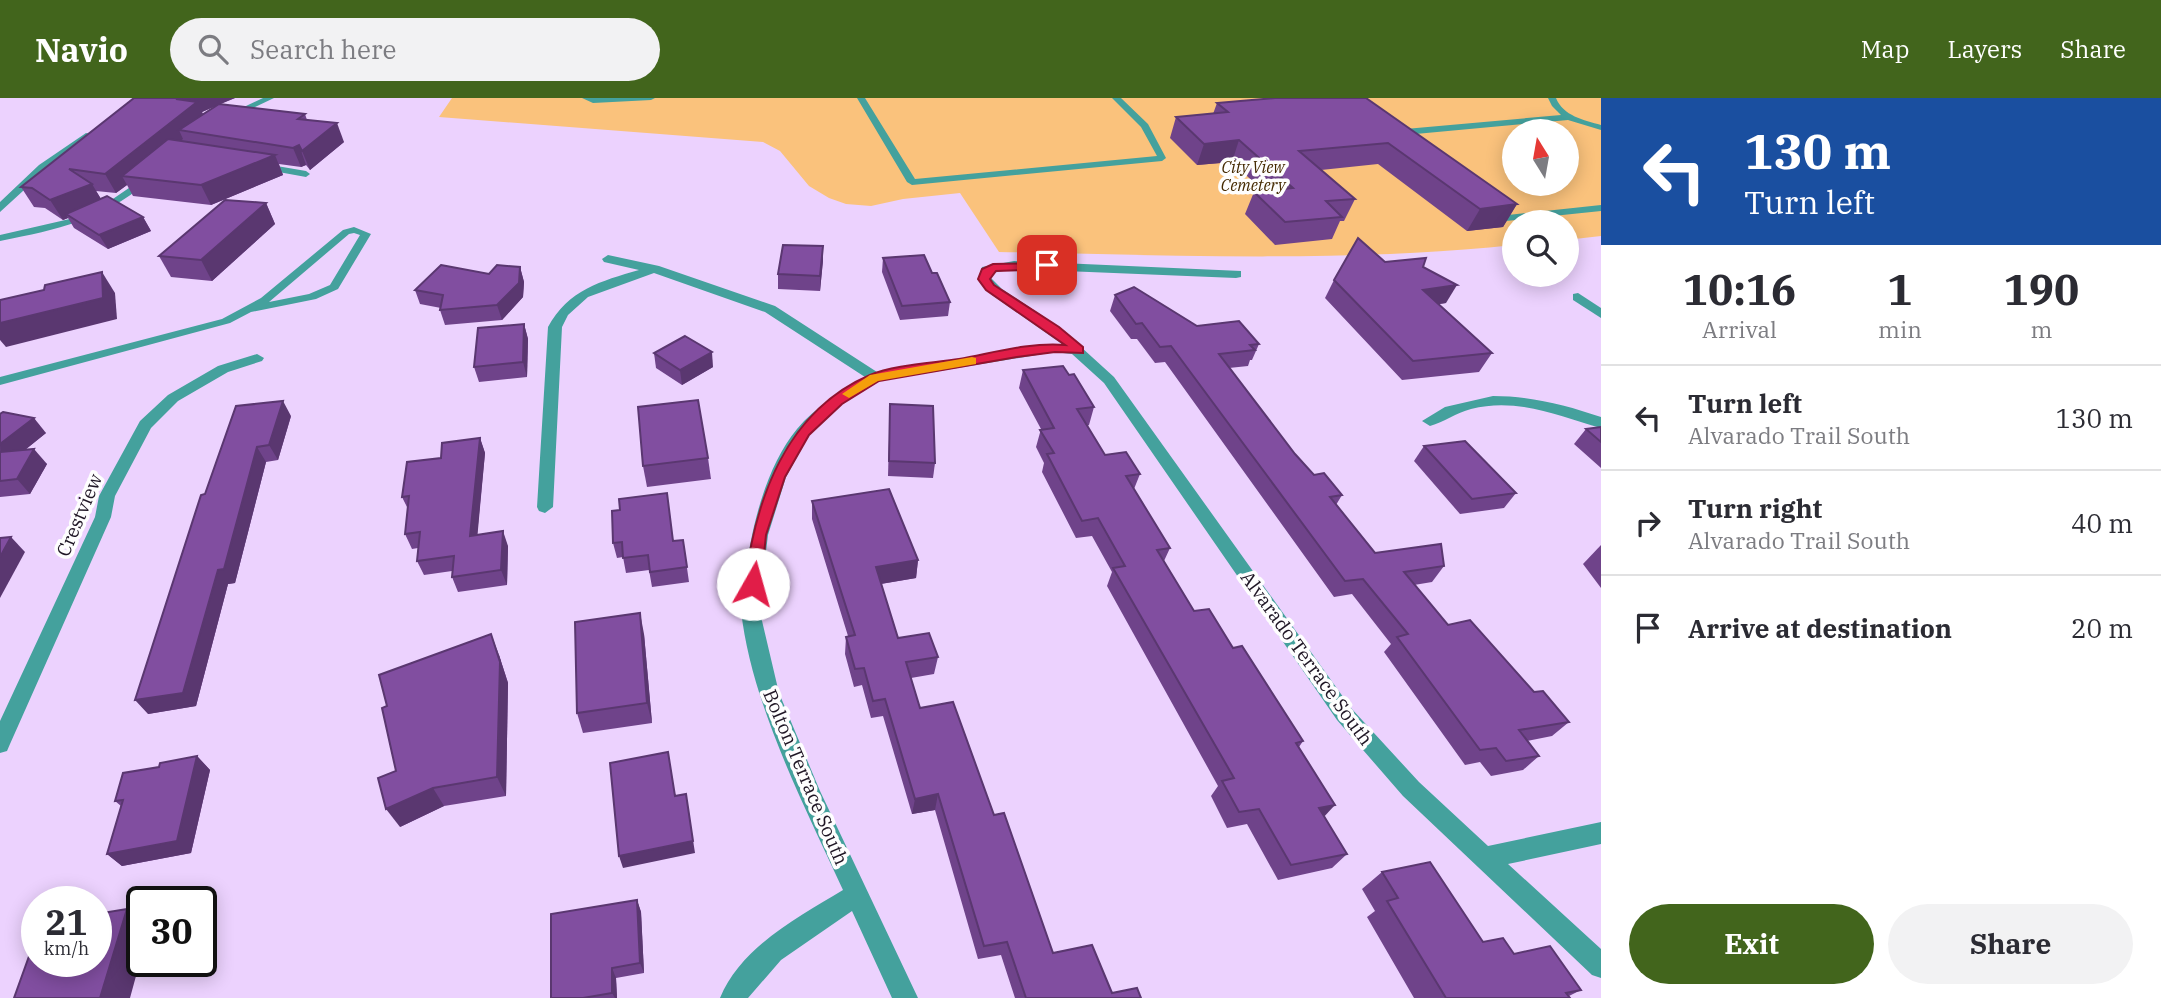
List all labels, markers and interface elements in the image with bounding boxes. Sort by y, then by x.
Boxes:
search box [170,18,660,81]
text: Navio [35,28,128,71]
icon: search [194,30,232,68]
text: Search here [250,32,396,66]
text: Map [1861,33,1909,65]
text: Layers [1947,33,2022,65]
text: Share [2060,33,2126,65]
north arrow [1502,119,1578,196]
map controls [1502,119,1579,287]
text: 130 m [1744,119,1891,182]
icon: left [1629,126,1720,217]
park label: City View Cemetery [1221,157,1287,195]
text: Turn left [1744,181,1875,223]
button: search [1502,210,1579,287]
pin [1017,235,1077,295]
icon: arrive [1028,246,1066,284]
text: 10:16 [1683,262,1796,317]
text: 1 [1887,262,1913,317]
text: 190 [2004,262,2079,317]
text: Arrival [1702,314,1777,344]
text: min [1878,314,1922,344]
text: m [2030,314,2052,344]
text: Turn left [1688,386,1802,420]
icon: left [1629,399,1667,437]
text: 130 m [2055,401,2133,435]
text: Alvarado Trail South [1688,420,1910,450]
street label: Crestview [51,470,107,560]
text: Turn right [1688,491,1822,525]
icon: right [1629,504,1667,542]
text: 40 m [2071,506,2133,540]
text: Alvarado Trail South [1688,525,1910,555]
position arrow [716,547,790,621]
street label: Alvarado Terrace South [1236,566,1378,750]
icon: arrive [1629,609,1667,647]
text: Arrive at destination [1688,611,1952,645]
text: 20 m [2071,611,2133,645]
street label: Bolton Terrace South [758,686,854,869]
speed limit sign: 30 [126,886,217,977]
text: 21 [45,899,88,945]
button: Exit [1629,904,1874,984]
button: Share [1888,904,2133,984]
text: km/h [44,937,89,960]

